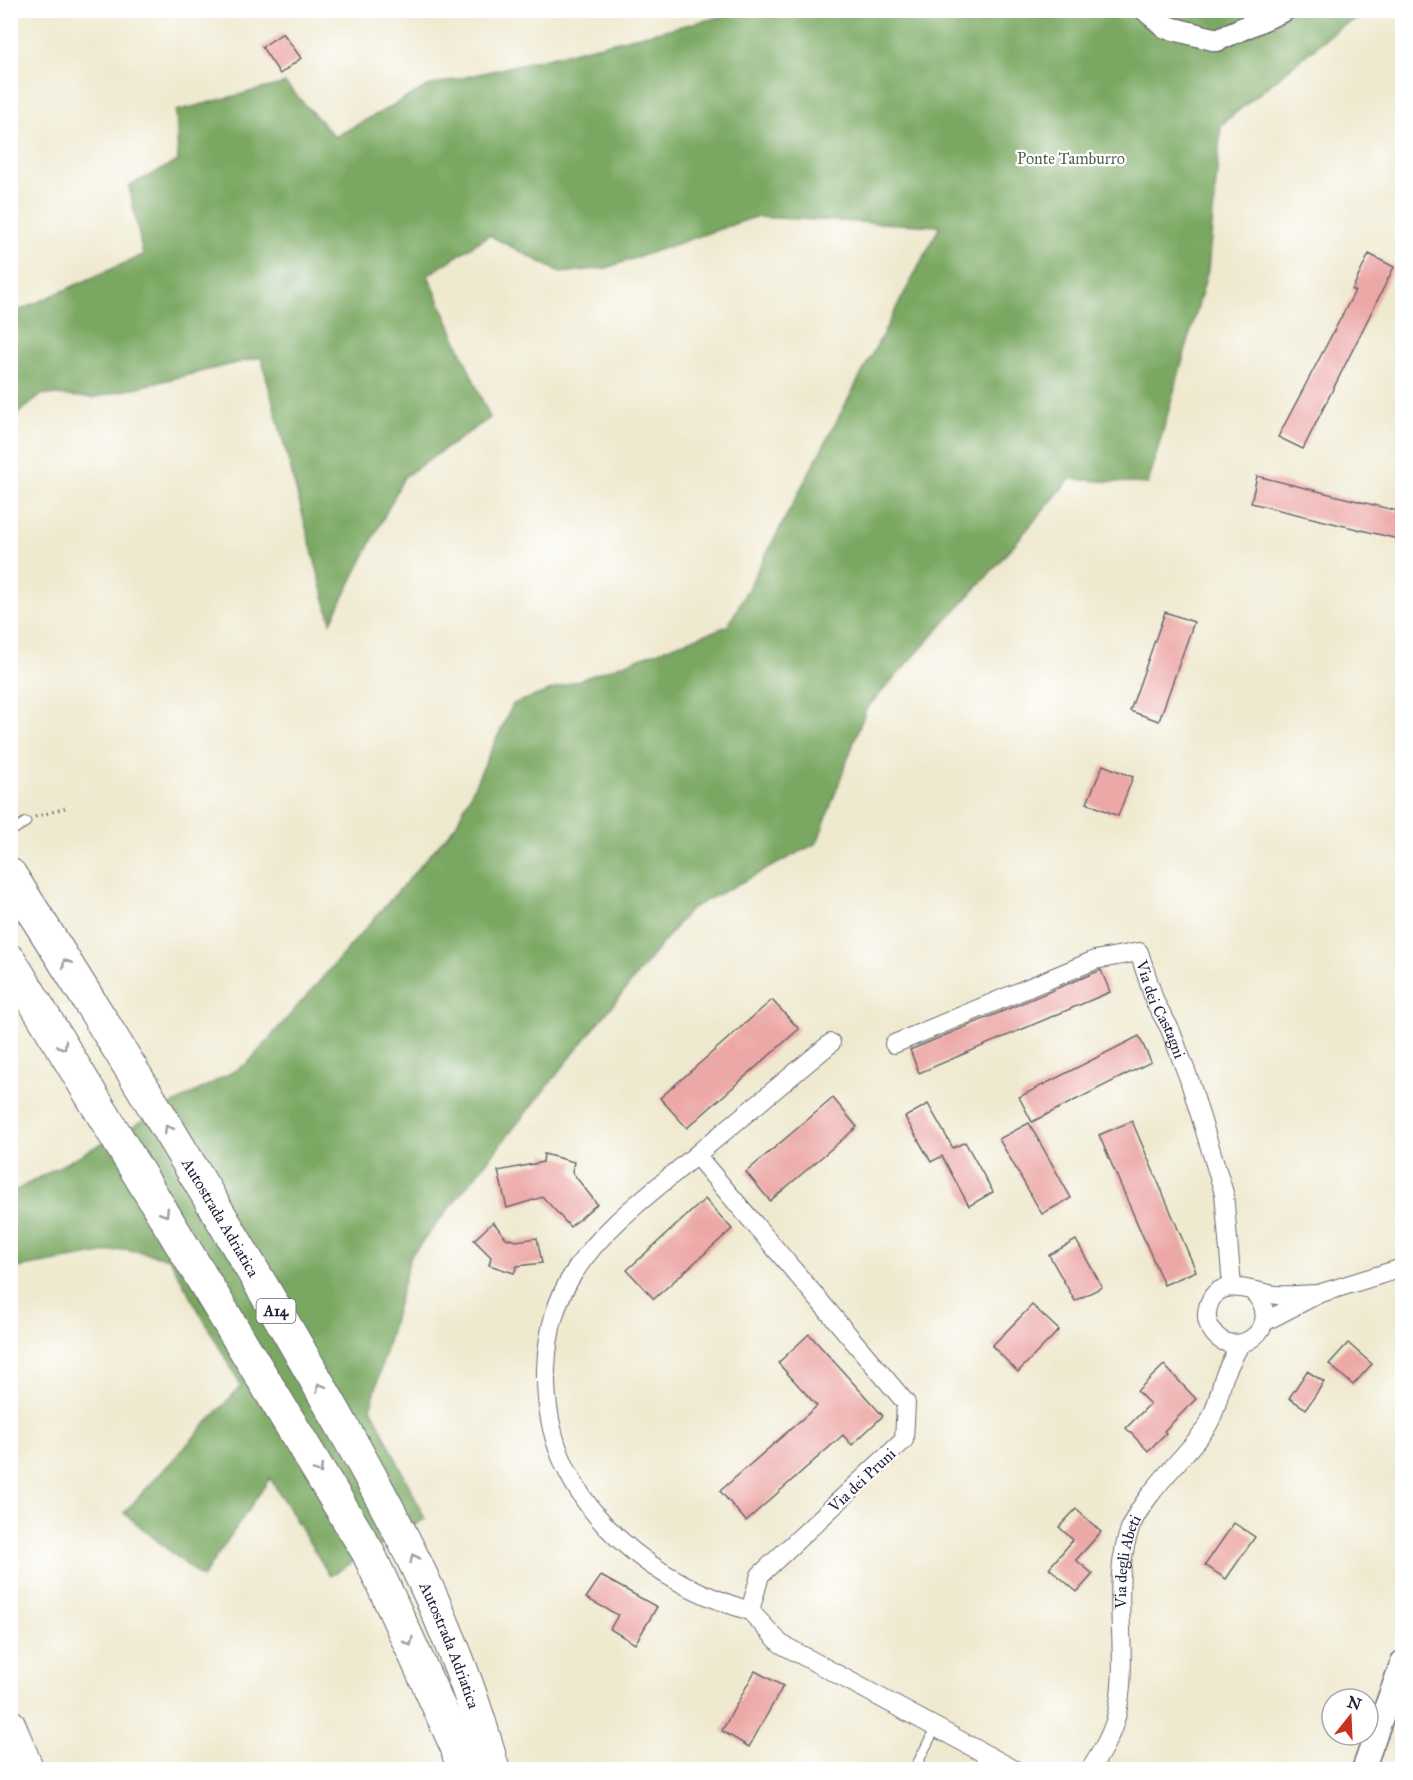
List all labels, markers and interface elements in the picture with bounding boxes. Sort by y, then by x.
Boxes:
park label: Ponte Tamburro [1017,149,1125,168]
street label: Via dei Castagni [1132,957,1190,1061]
one-way arrow [62,958,73,969]
one-way arrow [56,1040,67,1050]
one-way arrow [163,1125,175,1135]
street label: Autostrada Adriatica [178,1154,264,1280]
one-way arrow [157,1207,169,1217]
road number: A14 [256,1299,296,1323]
one-way arrow [316,1383,327,1393]
street label: Via dei Pruni [824,1444,900,1517]
one-way arrow [312,1464,324,1474]
street label: Via degli Abeti [1111,1511,1145,1610]
one-way arrow [410,1553,422,1564]
street label: Autostrada Adriatica [415,1578,484,1711]
one-way arrow [402,1636,414,1647]
north arrow [1320,1687,1380,1747]
text: N [1345,1692,1364,1714]

